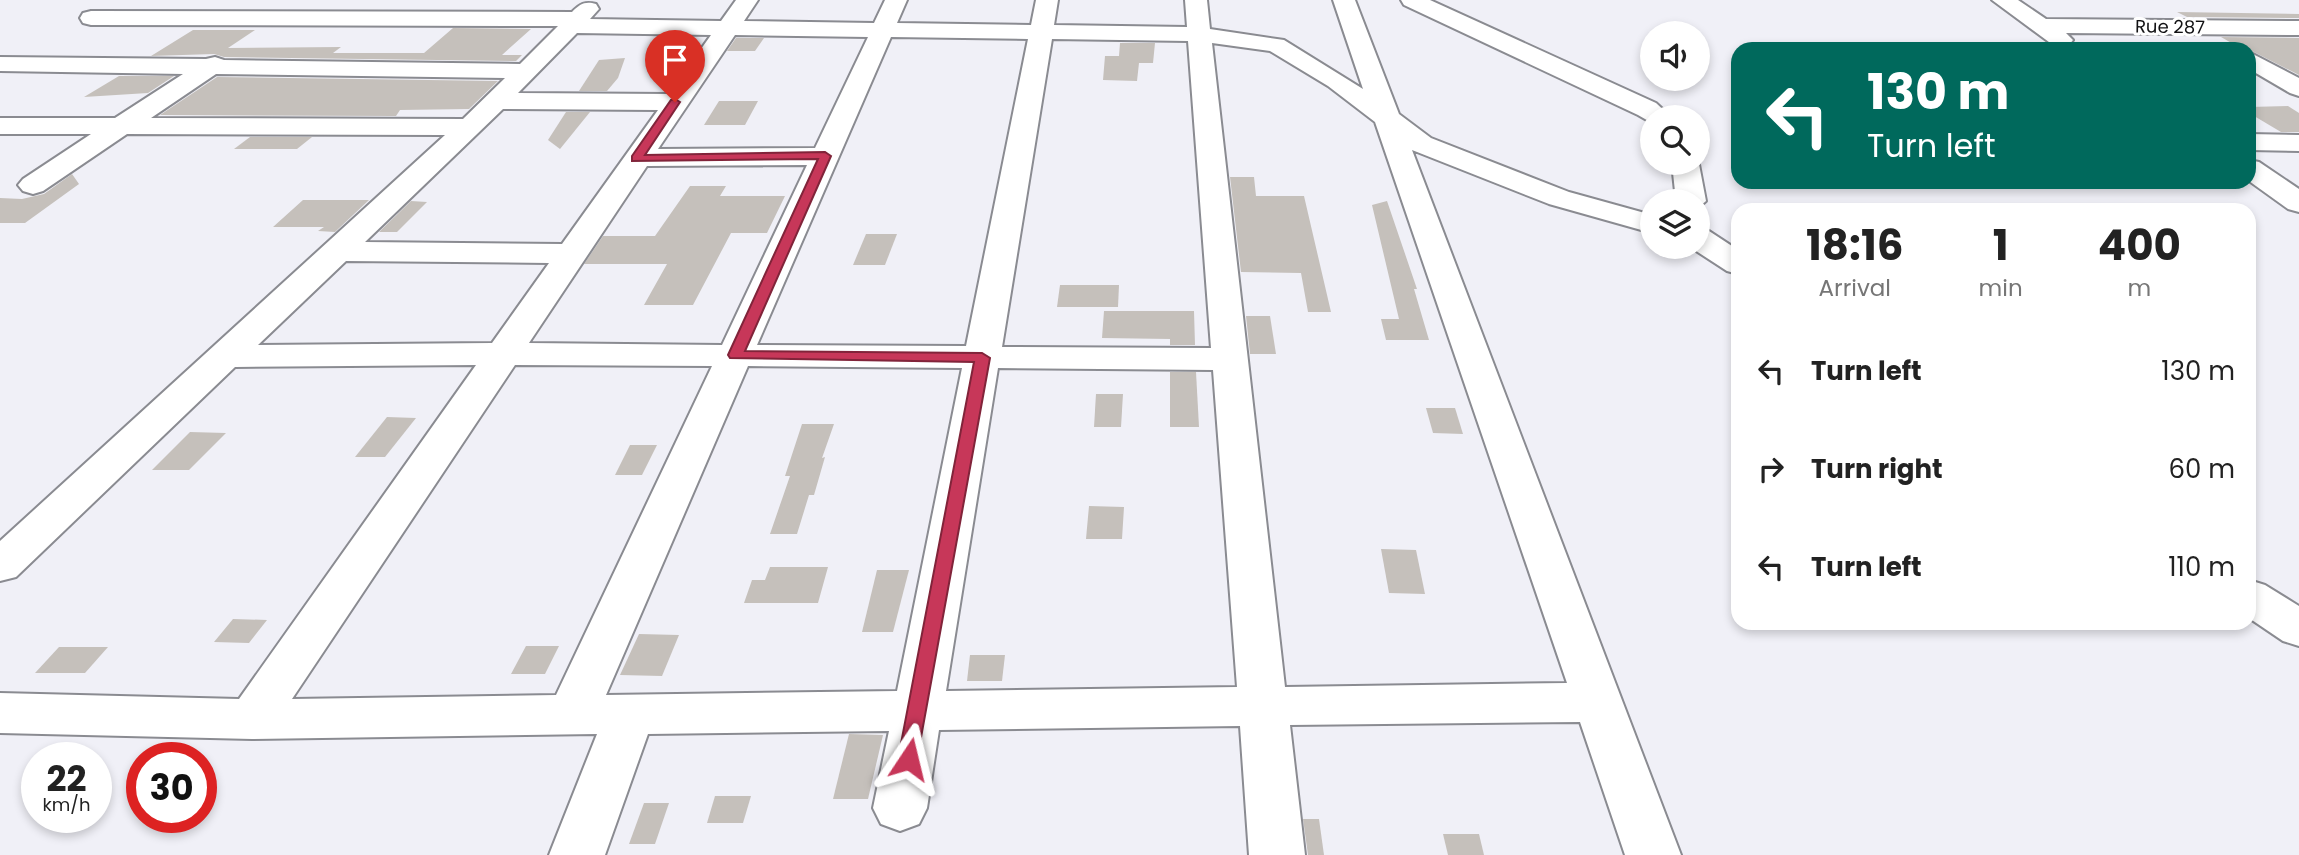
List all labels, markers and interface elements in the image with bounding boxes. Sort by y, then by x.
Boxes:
street label: Rue 287 [2135,13,2205,40]
map controls [1640,21,1710,259]
button: sound [1640,21,1710,91]
pin [645,30,705,102]
icon: arrive [656,41,694,79]
text: 130 m [1867,58,2009,126]
icon: left [1752,70,1843,161]
button: search [1640,105,1710,175]
text: Turn left [1867,123,1996,168]
button: layers [1640,189,1710,259]
text: 18:16 [1806,216,1904,275]
text: 1 [1993,216,2009,275]
text: 400 [2098,216,2181,275]
text: Arrival [1819,272,1891,304]
text: min [1979,272,2023,304]
text: m [2127,272,2151,304]
icon: left [1752,352,1790,390]
text: Turn left [1811,353,1922,389]
text: 130 m [2161,353,2235,389]
icon: right [1752,450,1790,488]
text: Turn right [1811,451,1943,487]
text: 60 m [2168,451,2235,487]
icon: left [1752,548,1790,586]
text: Turn left [1811,549,1922,585]
text: 110 m [2168,549,2235,585]
position arrow [872,722,946,796]
speed limit sign: 30 [126,742,217,833]
text: 22 [47,754,86,803]
text: km/h [43,792,90,817]

